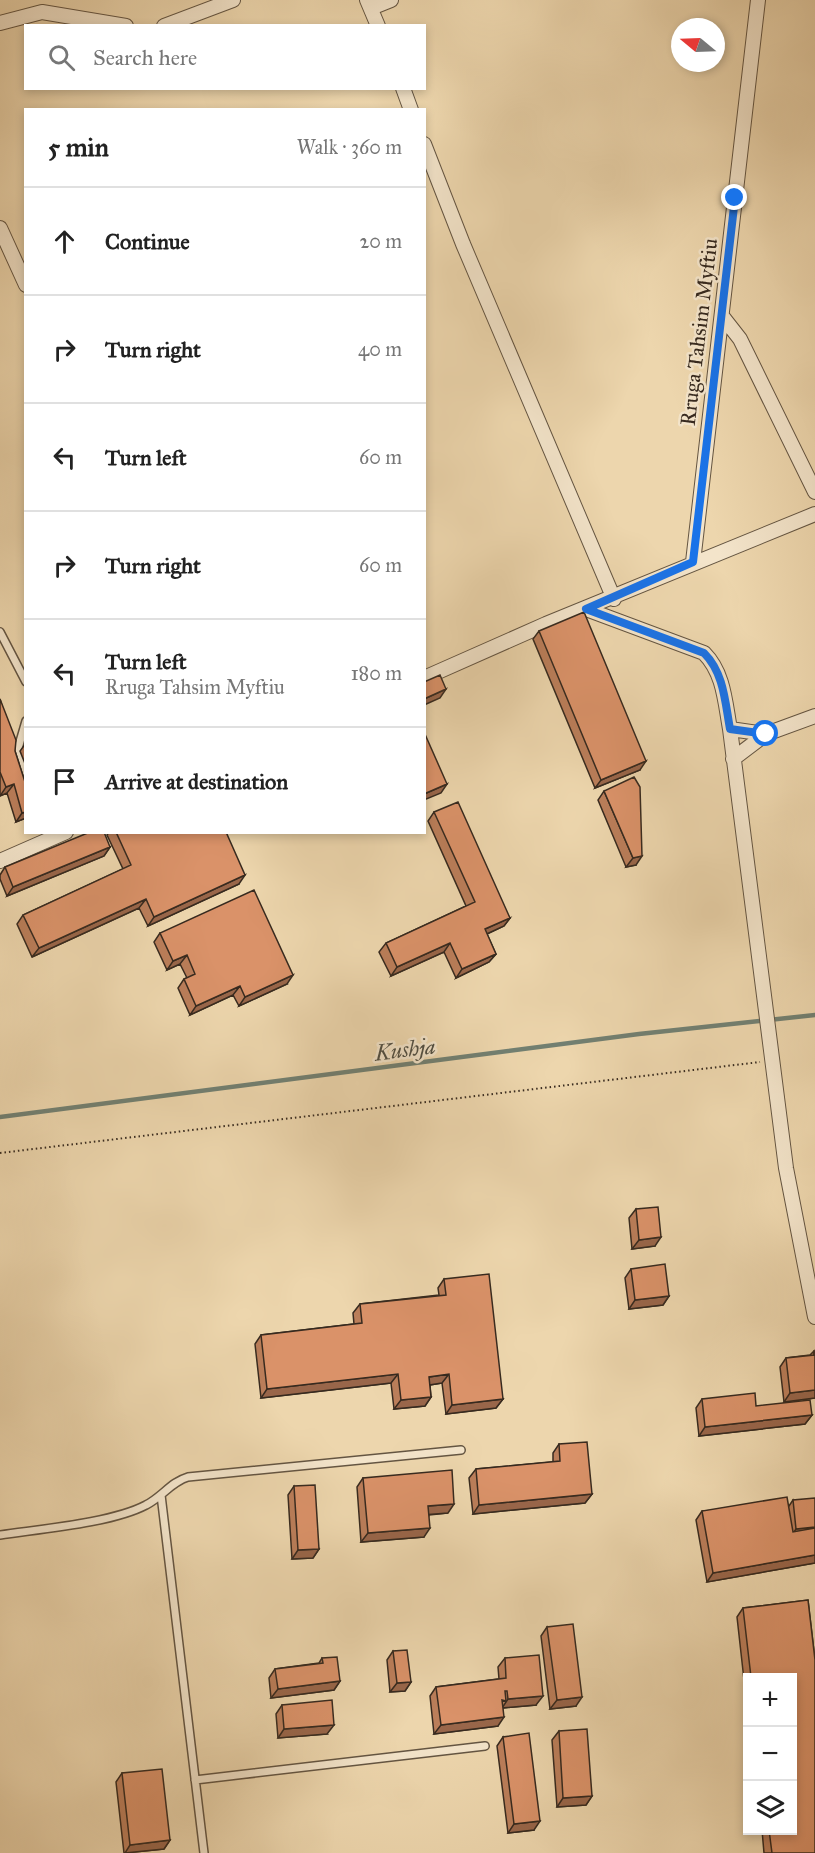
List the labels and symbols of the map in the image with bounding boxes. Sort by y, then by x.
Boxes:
north arrow [671,18,725,72]
route end [721,184,747,210]
street label: Rruga Tahsim Myftiu [675,237,723,427]
route start [752,720,778,746]
water label: Kushja [372,1032,437,1067]

